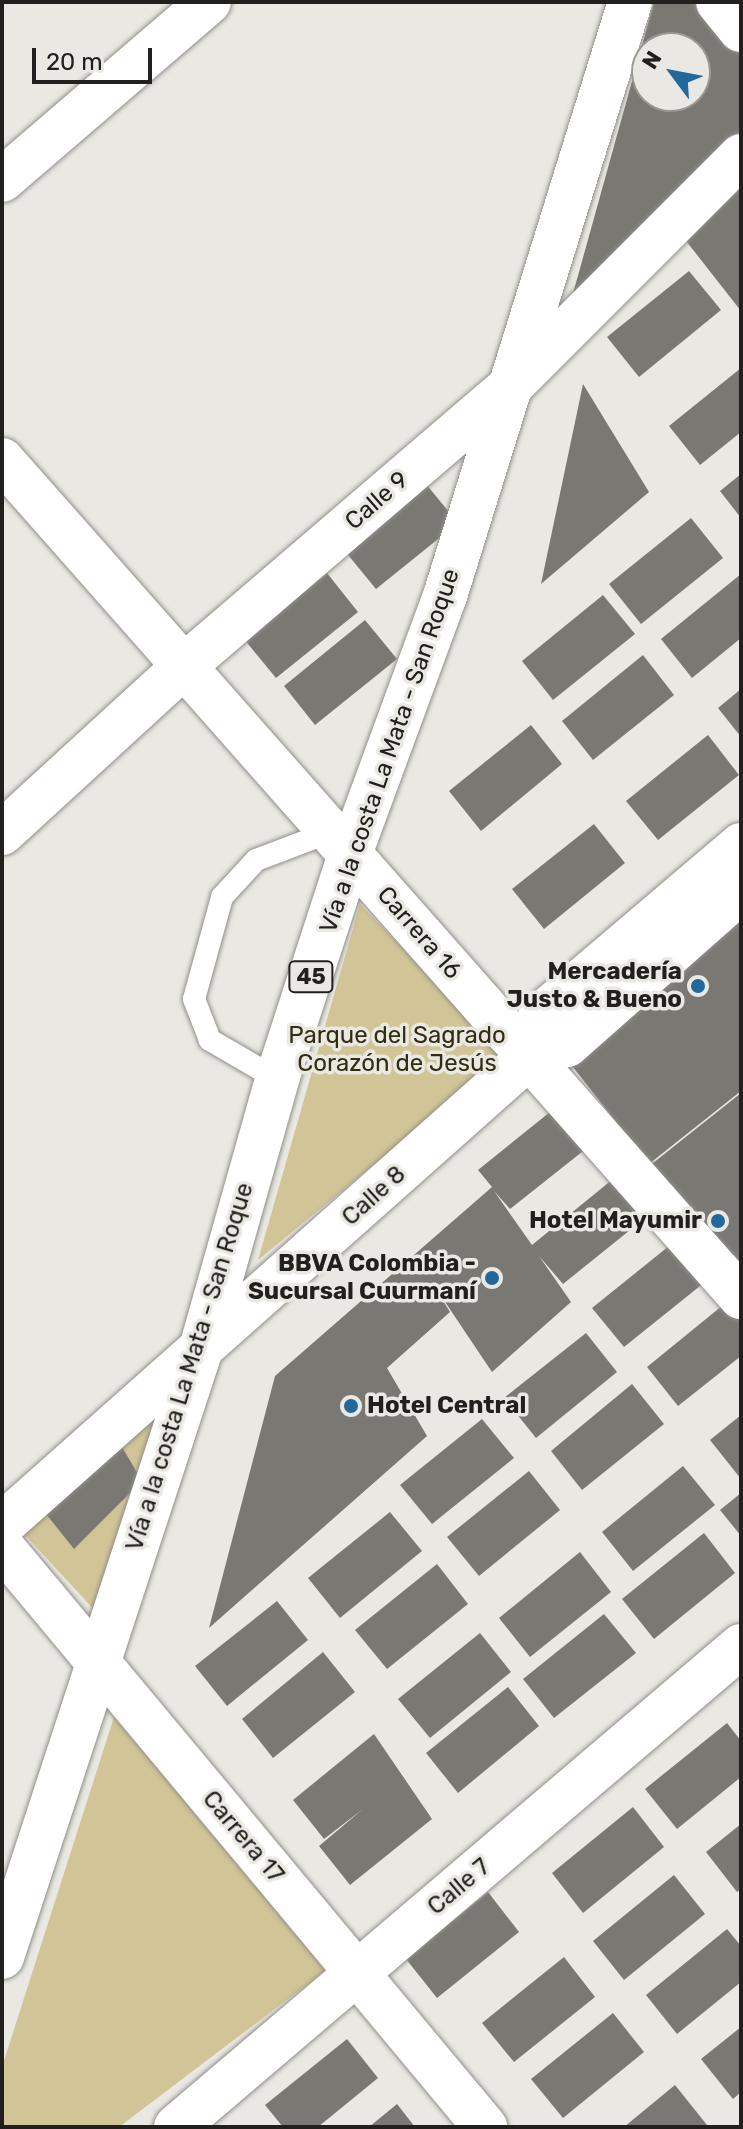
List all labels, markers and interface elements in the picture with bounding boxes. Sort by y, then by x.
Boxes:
scale bar [36,32,156,82]
north arrow [631,32,711,112]
text: N [636,46,668,74]
text: 20 m [46,48,103,76]
street label: Calle 9 [339,466,415,536]
street label: Vía a la costa La Mata - San Roque [314,565,466,937]
street label: Carrera 16 [371,881,467,985]
place label: Mercadería Justo & Bueno [507,958,682,1014]
road number: 45 [287,959,335,995]
marker: Mercadería Justo & Bueno [689,977,707,995]
park label: Parque del Sagrado Corazón de Jesús [288,1022,506,1078]
street label: Calle 8 [336,1160,412,1232]
street label: Vía a la costa La Mata - San Roque [120,1179,260,1555]
place label: Hotel Mayumir [529,1207,702,1235]
marker: Hotel Mayumir [709,1212,727,1230]
place label: BBVA Colombia - Sucursal Cuurmaní [248,1250,476,1306]
marker: BBVA Colombia - Sucursal Cuurmaní [483,1269,501,1287]
place label: Hotel Central [367,1392,526,1420]
marker: Hotel Central [342,1397,360,1415]
street label: Carrera 17 [196,1785,290,1889]
street label: Calle 7 [422,1853,496,1921]

